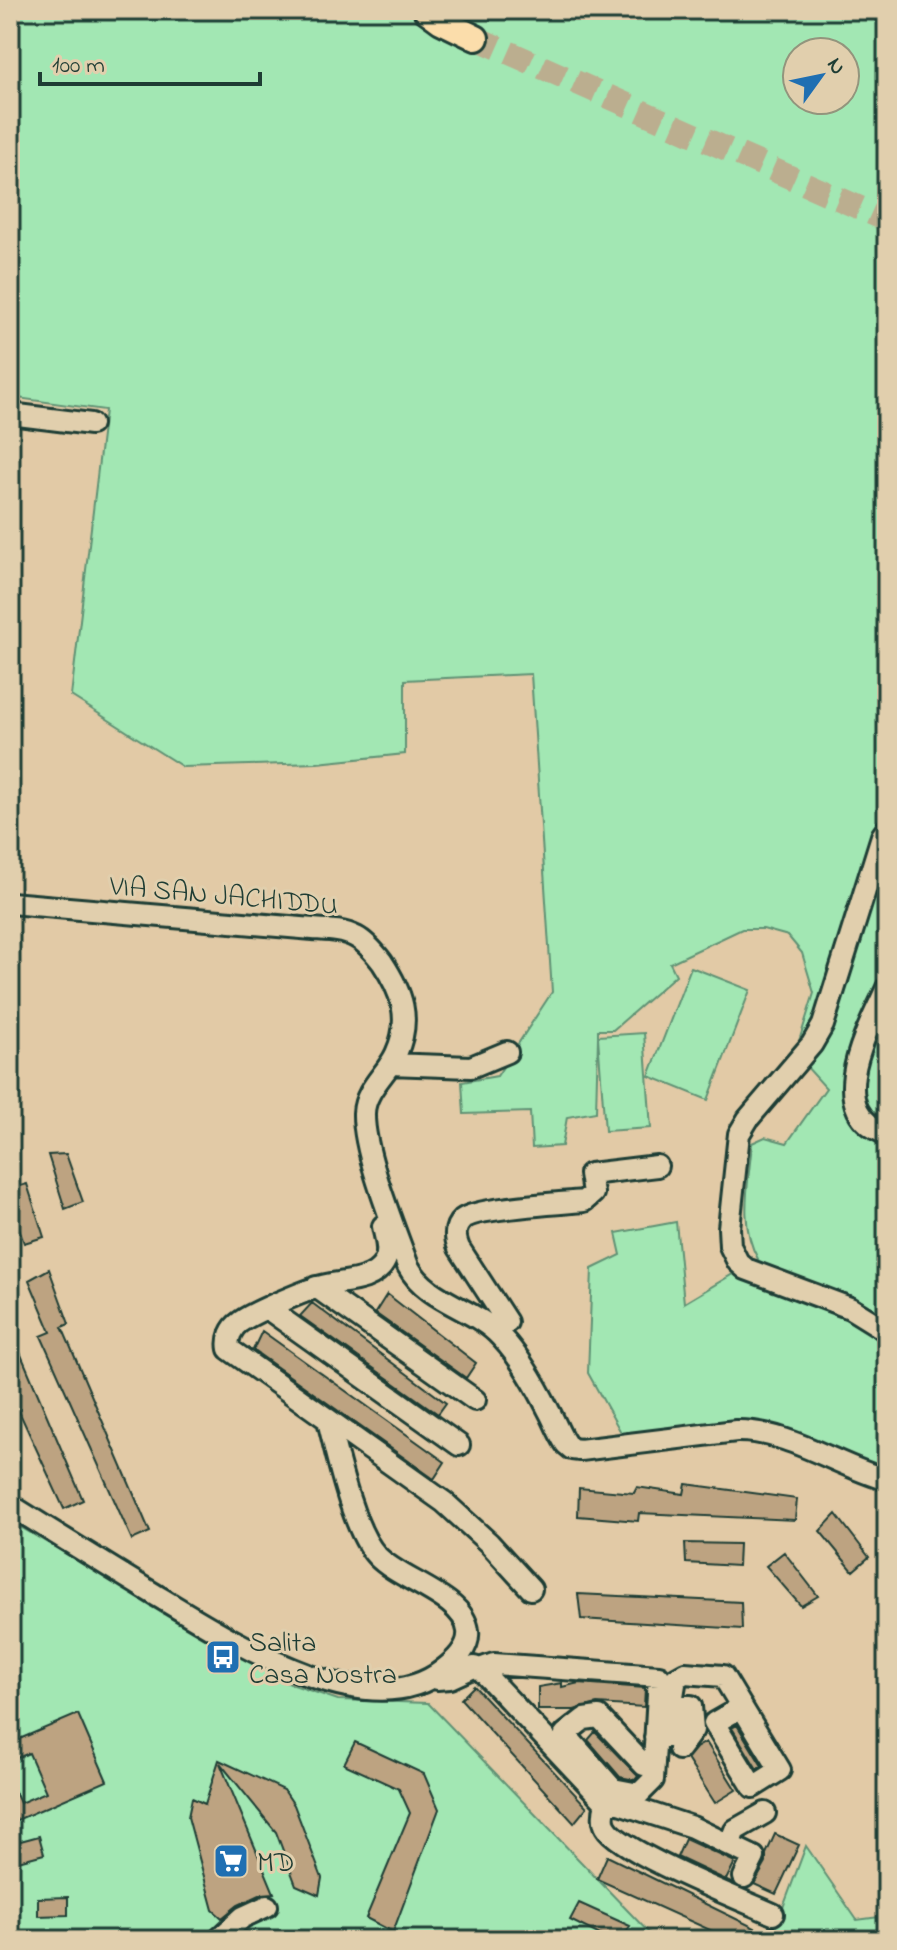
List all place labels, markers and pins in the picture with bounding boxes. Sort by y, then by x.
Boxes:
place label: Salita Casa Nostra [249,1624,397,1697]
bus stop icon: Salita Casa Nostra [204,1638,242,1676]
supermarket icon: MD [212,1842,250,1880]
place label: MD [257,1844,295,1885]

